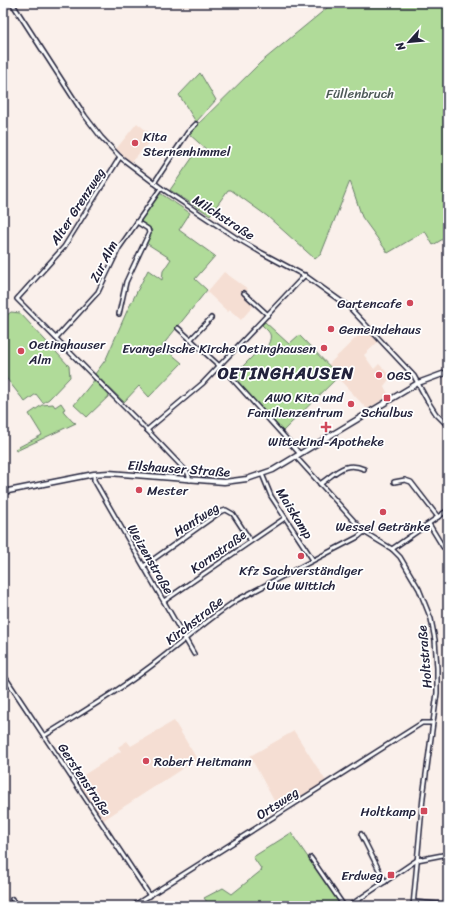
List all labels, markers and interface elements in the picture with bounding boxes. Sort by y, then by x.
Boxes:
north arrow [389,22,429,62]
text: N [390,38,411,55]
park label: Füllenbruch [326,82,394,105]
place label: Kita Sternenhimmel [143,125,231,163]
marker: Kita Sternenhimmel [130,138,140,148]
street label: Alter Grenzweg [43,163,111,250]
street label: Milchstraße [188,189,260,246]
street label: Zur Alm [83,236,124,286]
place label: Gartencafe [337,292,402,315]
marker: Gartencafe [405,298,415,308]
place label: Gemeindehaus [339,318,421,341]
marker: Gemeindehaus [326,324,336,334]
place label: Oetinghauser Alm [28,333,106,371]
place label: Evangelische Kirche Oetinghausen [122,337,316,360]
marker: Evangelische Kirche Oetinghausen [319,343,329,353]
marker: Oetinghauser Alm [16,346,26,356]
district label: OETINGHAUSEN [218,358,354,388]
place label: OGS [387,364,412,387]
marker: OGS [374,370,384,380]
place label: AWO Kita und Familienzentrum [247,386,344,424]
marker: Schulbus [382,393,392,403]
marker: AWO Kita und Familienzentrum [346,399,356,409]
place label: Schulbus [361,401,413,424]
marker: Wittekind-Apotheke [321,422,331,432]
place label: Wittekind-Apotheke [268,430,384,453]
street label: Eilshauser Straße [127,453,231,484]
place label: Mester [147,479,189,502]
street label: Maiskamp [270,483,319,544]
marker: Mester [134,485,144,495]
street label: Hanfweg [169,496,224,543]
marker: Wessel Getränke [378,507,388,517]
place label: Wessel Getränke [336,515,431,538]
street label: Weizenstraße [121,520,180,599]
street label: Kornstraße [185,523,251,579]
marker: Kfz Sachverständiger Uwe Wittich [296,551,306,561]
place label: Kfz Sachverständiger Uwe Wittich [239,559,363,597]
street label: Kirchstraße [160,590,229,651]
street label: Holtstraße [410,624,439,689]
street label: Gerstenstraße [52,738,118,821]
place label: Robert Heitmann [154,750,252,773]
marker: Robert Heitmann [141,756,151,766]
street label: Ortsweg [251,781,304,826]
place label: Holtkamp [361,800,416,823]
marker: Holtkamp [419,806,429,816]
place label: Erdweg [341,864,383,887]
marker: Erdweg [386,870,396,880]

